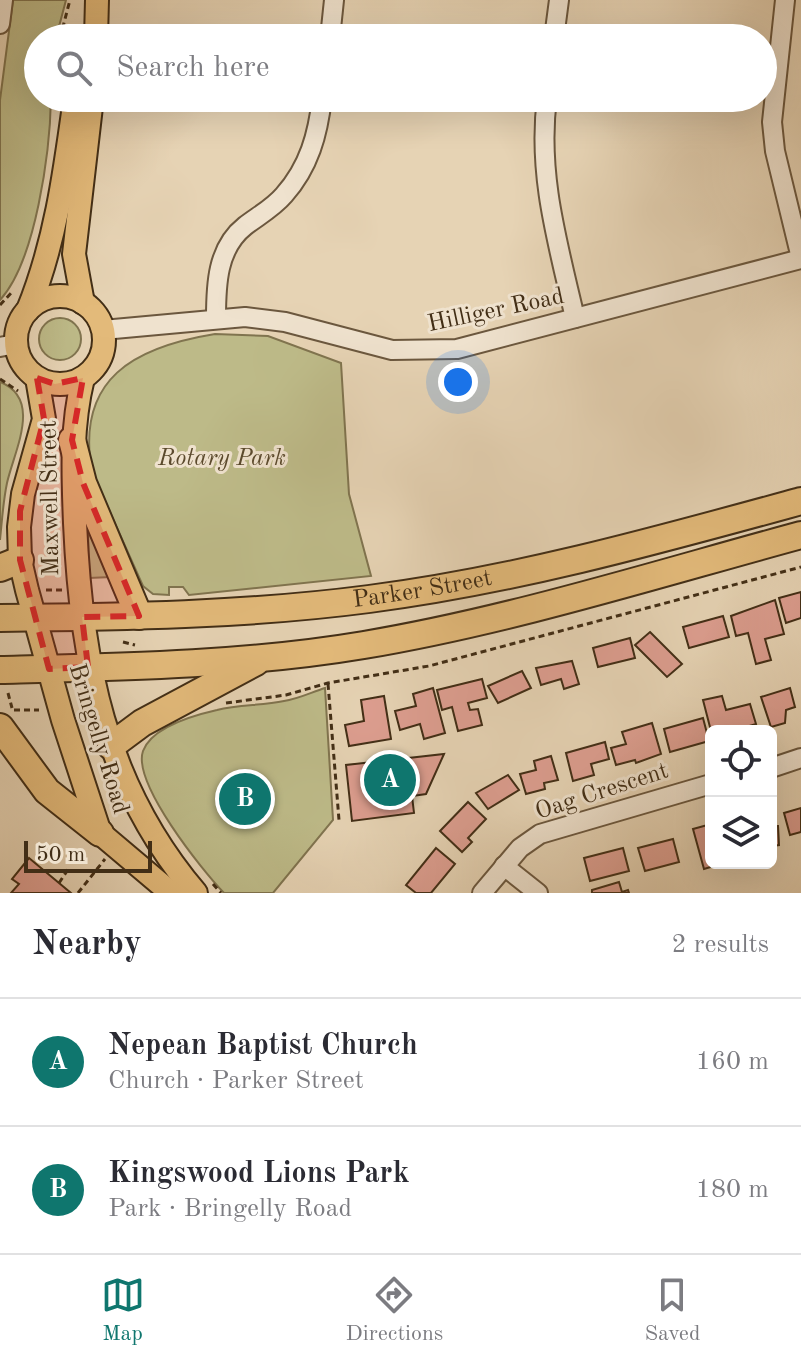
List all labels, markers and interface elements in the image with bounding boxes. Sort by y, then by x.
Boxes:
search box [24,24,777,112]
icon: search [52,46,96,90]
text: Search here [116,53,270,83]
street label: Hilliger Road [426,285,566,337]
your location [438,362,478,402]
street label: Maxwell Street [38,420,64,576]
park label: Rotary Park [157,447,286,471]
street label: Parker Street [352,567,494,613]
street label: Bringelly Road [64,661,132,817]
map controls [705,725,777,869]
button: locate [705,725,777,797]
pin: A [364,750,416,810]
street label: Oag Crescent [532,759,672,825]
pin: B [219,769,271,829]
button: layers [705,797,777,869]
scale bar [24,837,152,873]
text: 50 m [36,844,85,866]
text: Nearby [32,928,142,962]
text: 2 results [671,932,769,958]
text: Nepean Baptist Church [108,1031,418,1061]
text: A [48,1049,68,1075]
text: 160 m [696,1049,769,1075]
text: Church · Parker Street [108,1068,364,1094]
text: Kingswood Lions Park [108,1159,409,1189]
text: B [49,1177,67,1203]
text: 180 m [696,1177,769,1203]
text: Park · Bringelly Road [108,1196,352,1222]
tab: Map [101,1273,145,1348]
tab: Directions [346,1273,443,1348]
tab: Saved [644,1273,700,1348]

